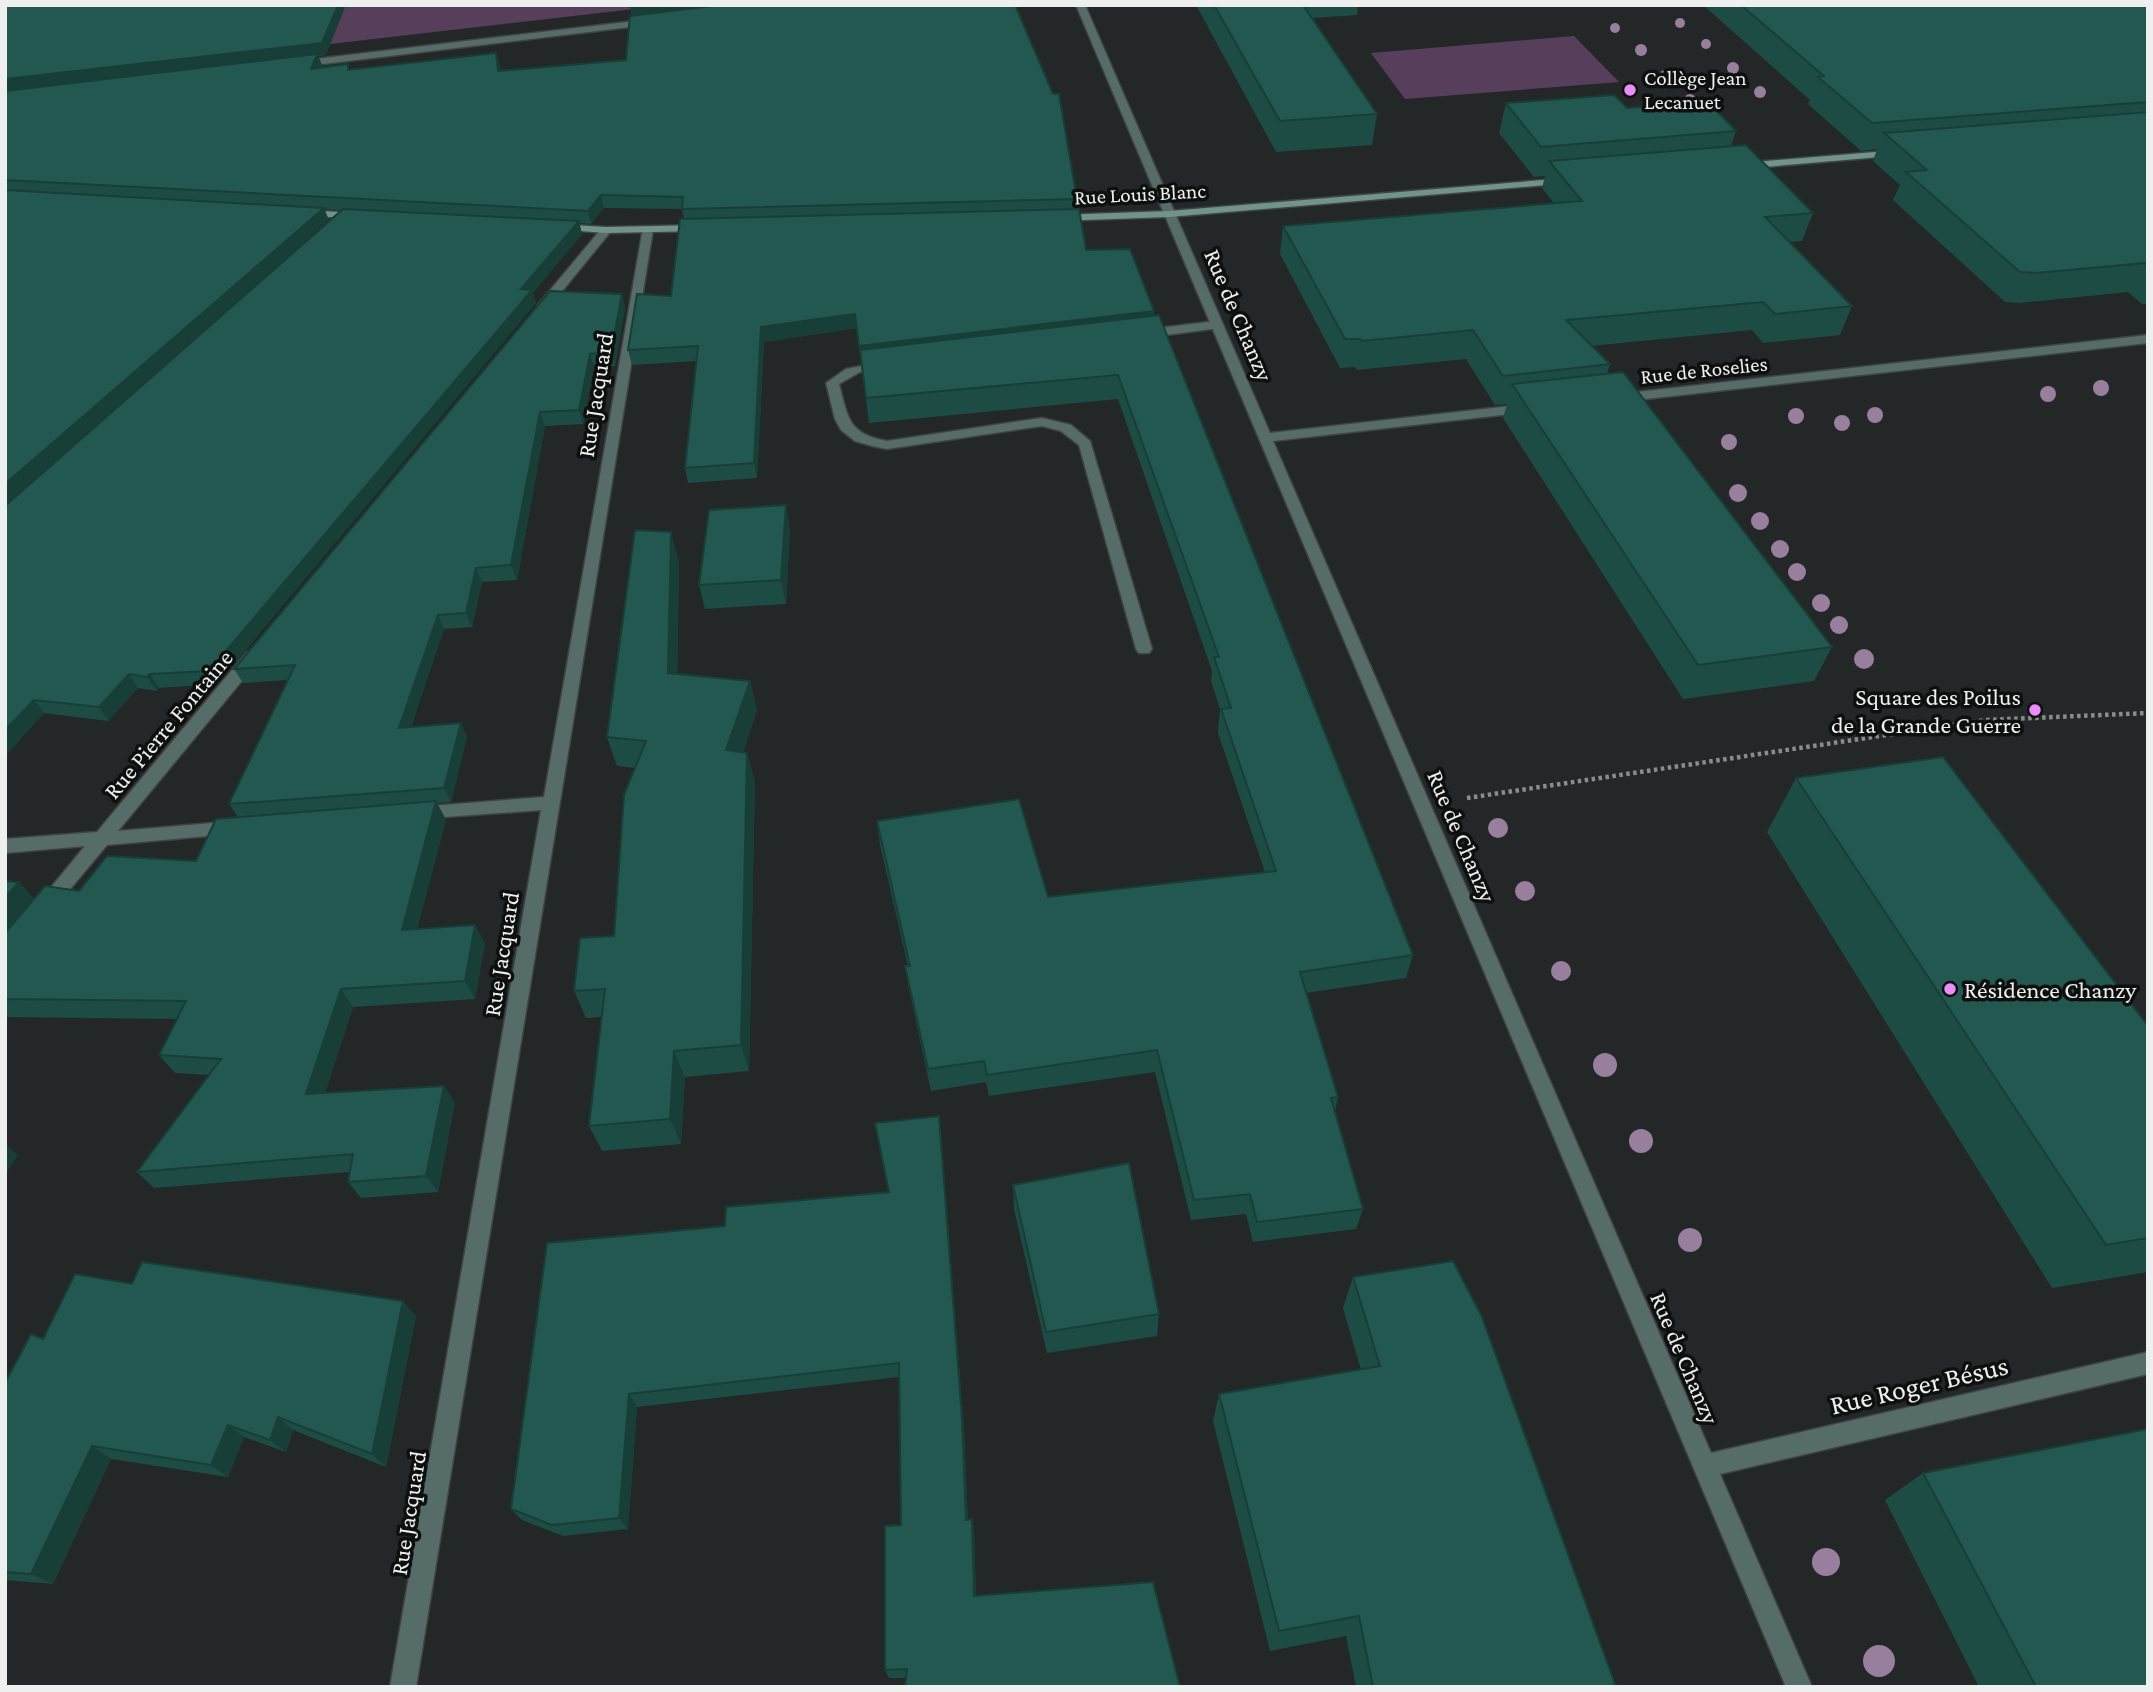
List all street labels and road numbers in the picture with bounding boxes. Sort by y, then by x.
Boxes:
street label: Rue Louis Blanc [1073,179,1207,209]
street label: Rue de Chanzy [1199,245,1279,386]
street label: Rue Jacquard [572,331,618,459]
street label: Rue de Roselies [1639,351,1769,389]
street label: Rue Pierre Fontaine [98,644,238,804]
street label: Rue de Chanzy [1422,766,1502,907]
street label: Rue Jacquard [478,890,524,1018]
street label: Rue de Chanzy [1645,1288,1725,1429]
street label: Rue Roger Bésus [1827,1349,2011,1421]
street label: Rue Jacquard [385,1449,431,1577]

